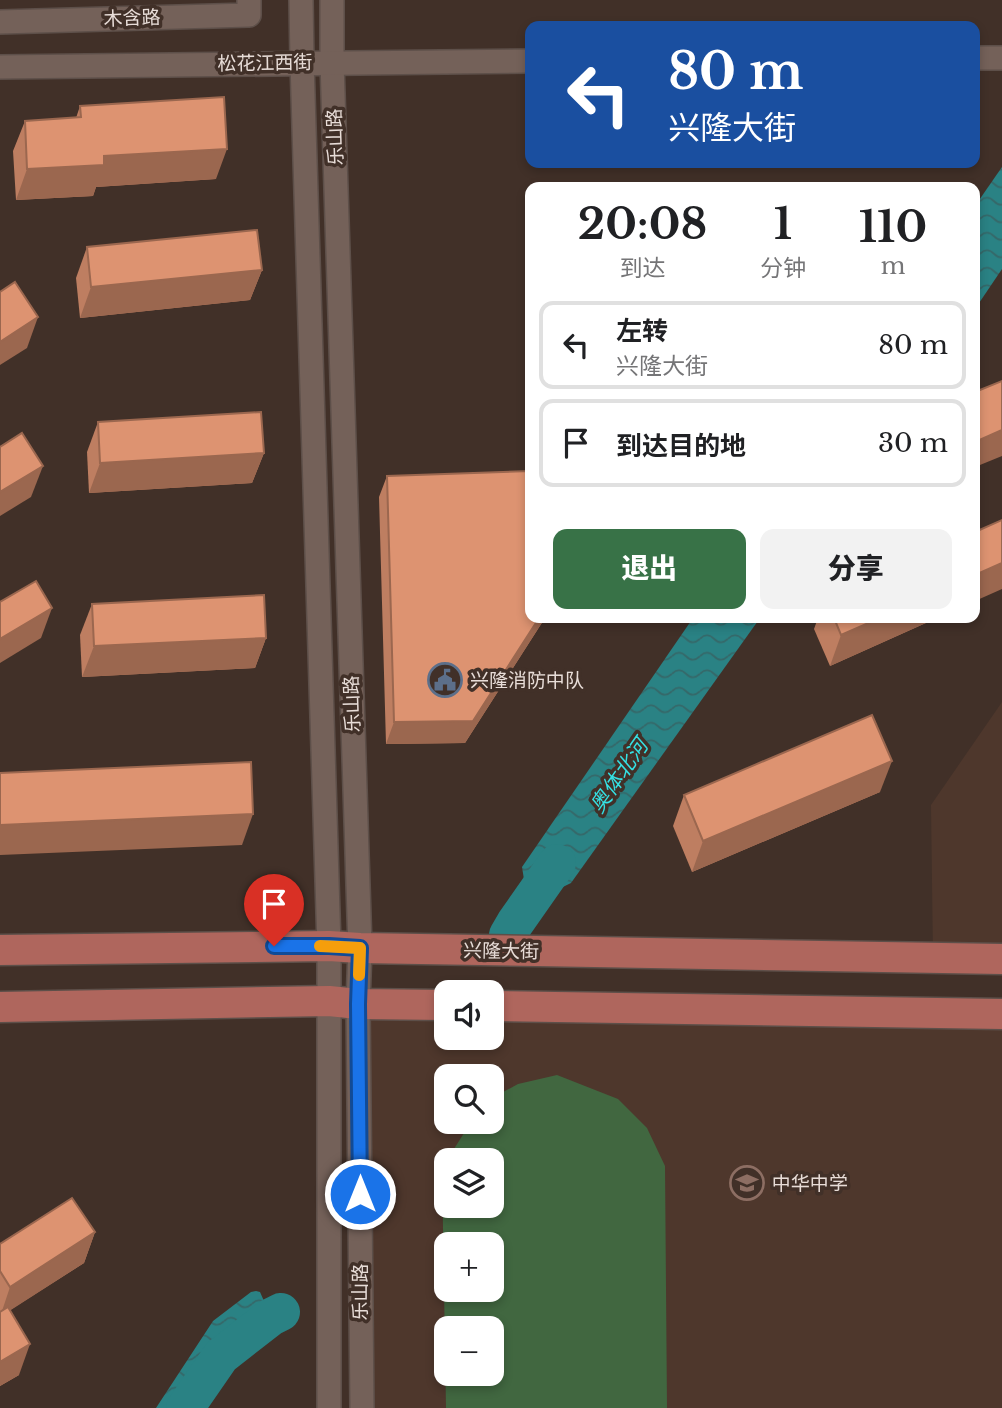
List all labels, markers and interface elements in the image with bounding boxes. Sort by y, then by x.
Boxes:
street label: 木含路 [103,6,161,30]
text: 80 m [668,41,803,102]
icon: left [553,49,644,140]
street label: 松花江西街 [217,51,313,75]
street label: 乐山路 [323,108,347,166]
text: 兴隆大街 [668,108,796,148]
text: 20:08 [578,198,707,250]
text: 1 [774,198,792,250]
text: 110 [859,201,927,253]
text: m [881,252,905,280]
text: 到达 [620,254,666,282]
text: 分钟 [760,254,806,282]
text: 左转 [616,315,668,347]
icon: left [557,326,595,364]
text: 80 m [878,329,948,361]
text: 兴隆大街 [616,352,708,380]
icon: arrive [557,424,595,462]
text: 30 m [878,427,948,459]
text: 到达目的地 [616,430,746,462]
button: 退出 [553,529,746,609]
button: 分享 [760,529,952,609]
public building icon: 兴隆消防中队 [426,661,464,699]
place label: 兴隆消防中队 [470,669,584,692]
street label: 乐山路 [340,675,364,733]
water label: 奥体北河 [584,731,656,818]
pin [244,874,304,946]
icon: arrive [255,885,293,923]
street label: 兴隆大街 [463,939,539,963]
map controls [434,980,504,1386]
button: sound [434,980,504,1050]
button: search [434,1064,504,1134]
button: layers [434,1148,504,1218]
position arrow [323,1157,397,1231]
school or university icon: 中华中学 [728,1164,766,1202]
place label: 中华中学 [772,1172,848,1195]
button: + [434,1232,504,1302]
street label: 乐山路 [349,1263,372,1321]
button: − [434,1316,504,1386]

